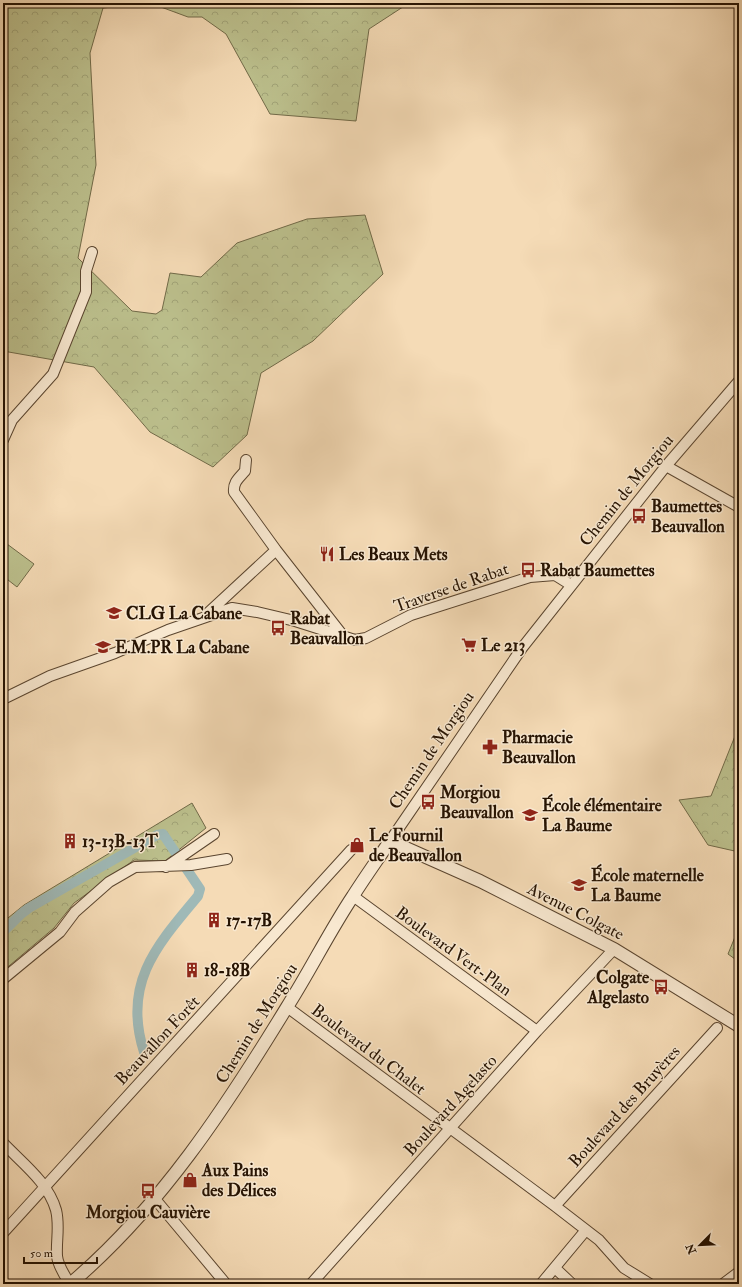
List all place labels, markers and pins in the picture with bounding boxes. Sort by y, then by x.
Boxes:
place label: Baumettes Beauvallon [651,496,725,537]
bus stop icon: Baumettes Beauvallon [630,507,648,525]
place label: Les Beaux Mets [339,544,448,565]
restaurant icon: Les Beaux Mets [318,545,336,563]
place label: Rabat Baumettes [540,560,655,581]
bus stop icon: Rabat Baumettes [519,561,537,579]
place label: CLG La Cabane [126,603,243,624]
school or university icon: CLG La Cabane [105,604,123,622]
place label: Rabat Beauvallon [290,608,364,649]
bus stop icon: Rabat Beauvallon [269,619,287,637]
place label: Le 213 [481,635,525,656]
supermarket icon: Le 213 [460,636,478,654]
place label: E.M.PR La Cabane [115,637,250,658]
school or university icon: E.M.PR La Cabane [94,638,112,656]
place label: Pharmacie Beauvallon [502,727,576,768]
pharmacy icon: Pharmacie Beauvallon [481,738,499,756]
place label: Morgiou Beauvallon [439,782,514,823]
bus stop icon: Morgiou Beauvallon [419,793,437,811]
place label: École élémentaire La Baume [542,793,663,836]
school or university icon: École élémentaire La Baume [521,806,539,824]
place label: Le Fournil de Beauvallon [369,825,462,866]
place label: 13-13B-13T [82,831,158,852]
building icon: 13-13B-13T [61,832,79,850]
shop icon: Le Fournil de Beauvallon [348,836,366,854]
place label: École maternelle La Baume [591,863,705,906]
school or university icon: École maternelle La Baume [570,876,588,894]
place label: 17-17B [226,910,272,931]
building icon: 17-17B [205,911,223,929]
place label: 18-18B [204,960,250,981]
building icon: 18-18B [183,961,201,979]
place label: Colgate Algelasto [587,967,650,1009]
bus stop icon: Colgate Algelasto [652,978,670,996]
place label: Aux Pains des Délices [201,1160,277,1201]
shop icon: Aux Pains des Délices [181,1171,199,1189]
bus stop icon: Morgiou Cauvière [139,1182,157,1200]
place label: Morgiou Cauvière [85,1202,211,1224]

